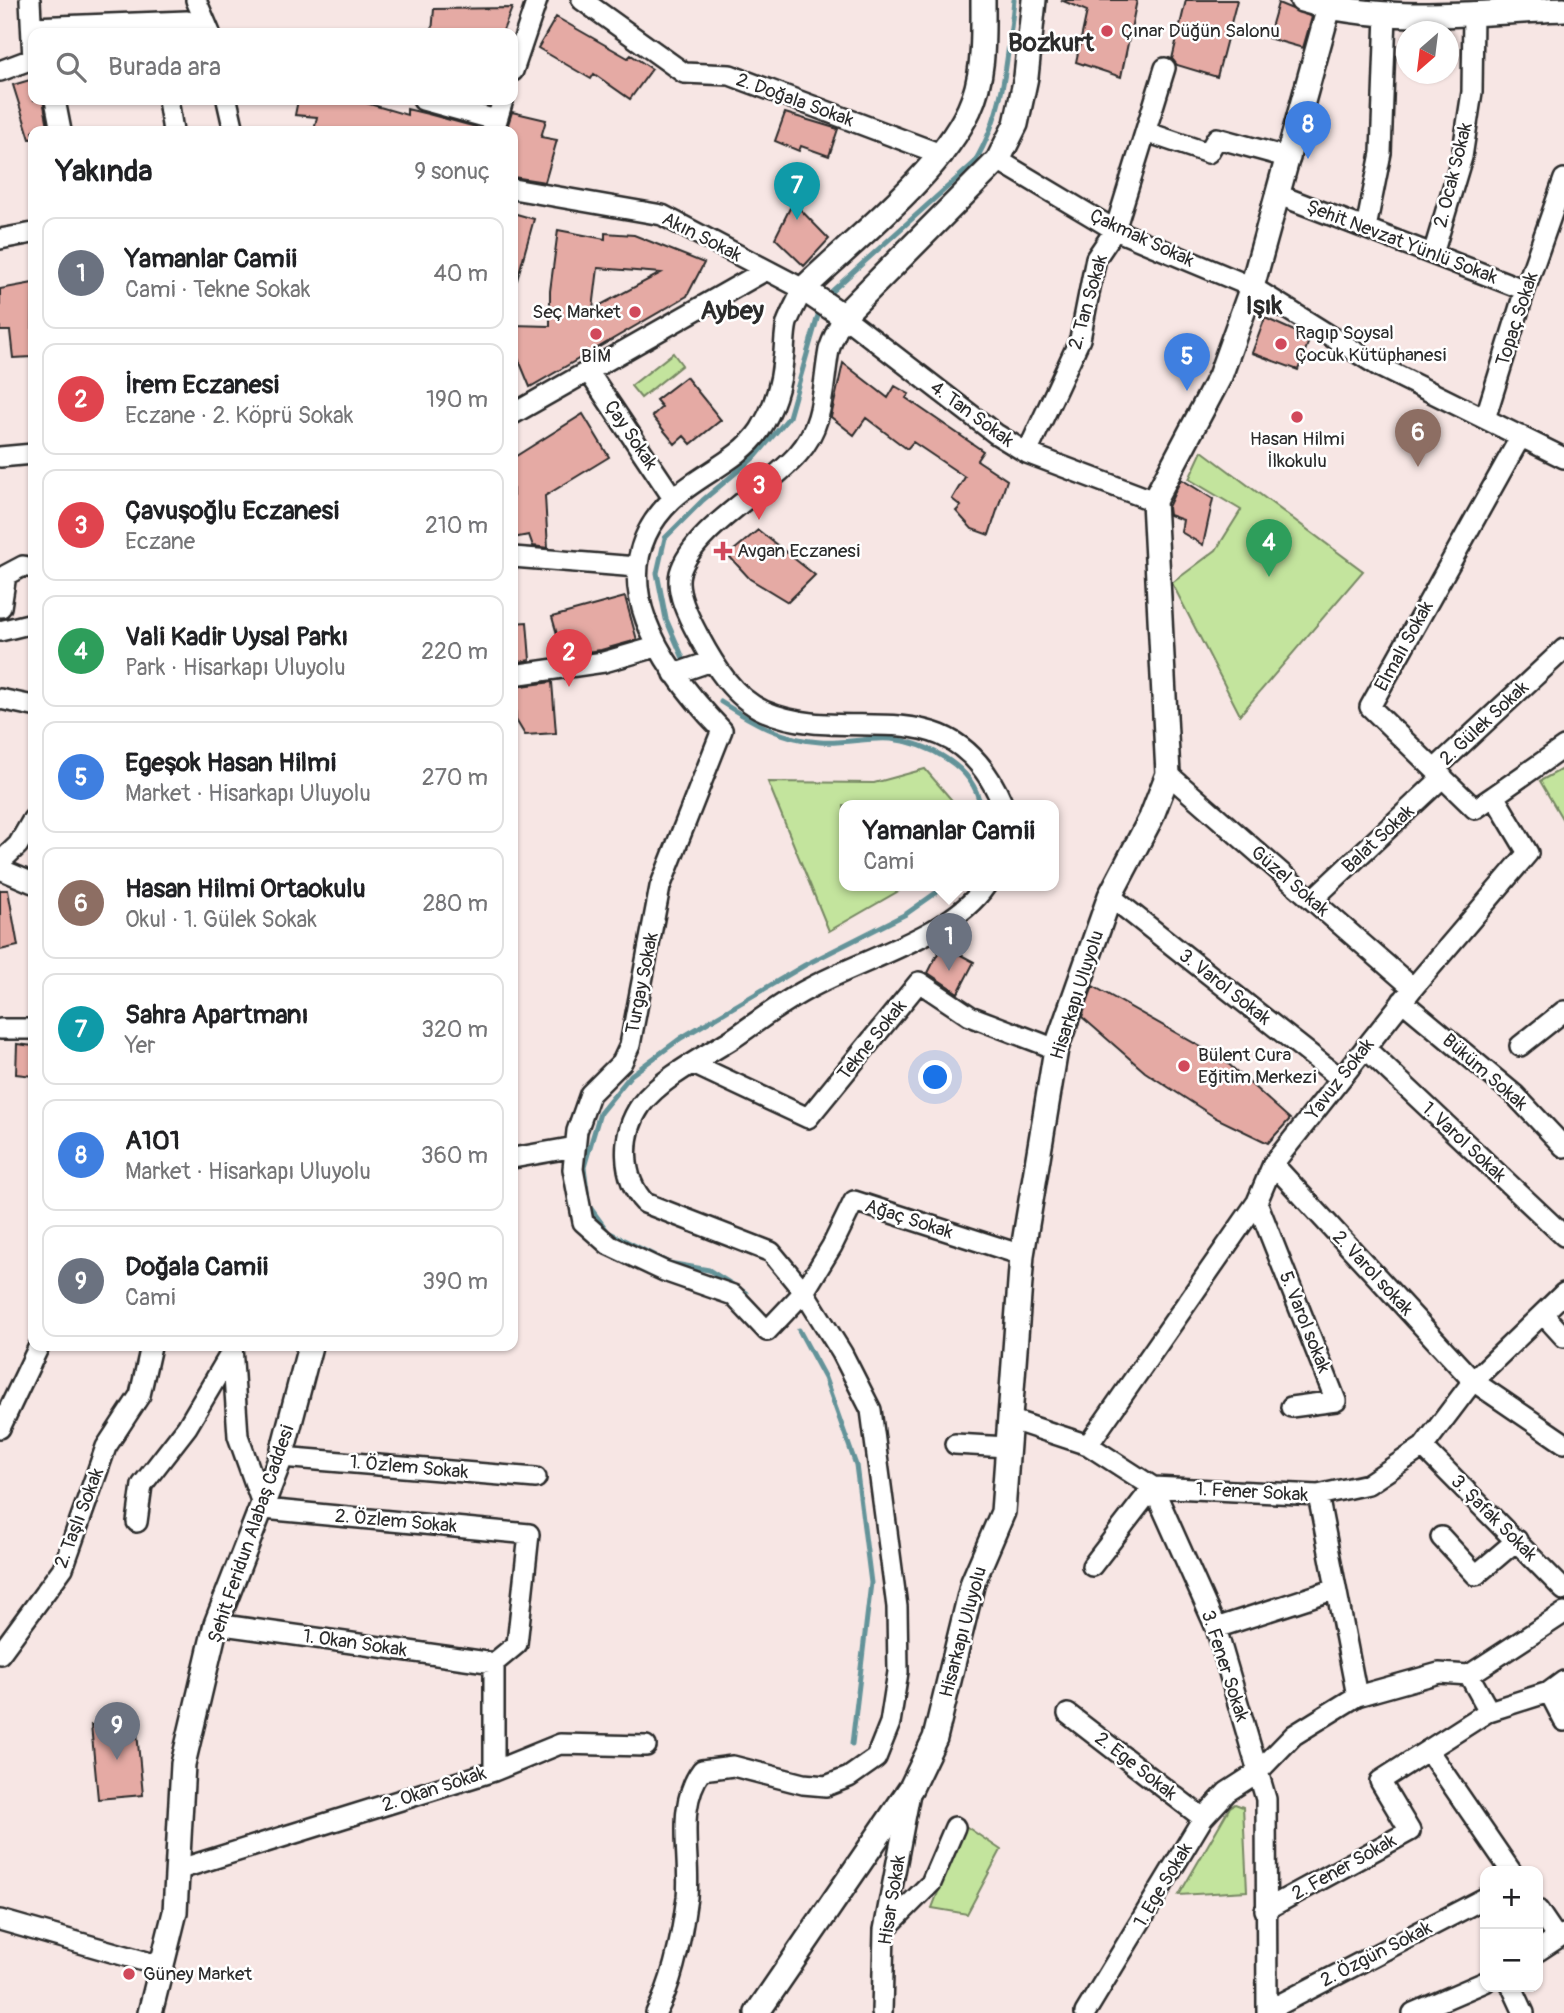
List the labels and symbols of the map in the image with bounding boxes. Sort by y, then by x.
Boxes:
place label: Çınar Düğün Salonu [1121,19,1280,43]
north arrow [1396,21,1459,84]
marker: Çınar Düğün Salonu [1099,23,1115,39]
district label: Bozkurt [1008,27,1094,59]
street label: 2. Doğala Sokak [733,68,857,132]
pin: 8 [1285,101,1331,159]
street label: 2. Ocak Sokak [1428,120,1478,230]
pin: 7 [774,162,820,220]
street label: Şehit Nevzat Yünlü Sokak [1303,195,1501,290]
street label: Çakmak Sokak [1086,203,1198,273]
street label: Akın Sokak [658,207,746,267]
street label: 2. Tan Sokak [1063,252,1113,352]
street label: Topaç Sokak [1490,269,1544,369]
district label: Işık [1246,290,1284,322]
district label: Aybey [700,295,765,327]
place label: Seç Market [532,300,621,324]
marker: Seç Market [627,304,643,320]
place label: Ragıp Soysal Çocuk Kütüphanesi [1295,321,1446,367]
marker: BİM [588,326,604,342]
pin: 5 [1164,333,1210,391]
marker: Ragıp Soysal Çocuk Kütüphanesi [1273,336,1289,352]
place label: BİM [581,344,611,368]
street label: 4. Tan Sokak [925,376,1019,452]
street label: Çay Sokak [599,396,663,474]
marker: Hasan Hilmi İlkokulu [1289,409,1305,425]
pin: 6 [1395,409,1441,467]
place label: Hasan Hilmi İlkokulu [1250,427,1344,473]
pin: 3 [736,462,782,520]
pin: 4 [1246,519,1292,577]
place label: Avgan Eczanesi [737,539,860,563]
marker: Avgan Eczanesi [715,543,731,559]
street label: Elmalı Sokak [1369,596,1439,695]
pin: 2 [546,629,592,687]
street label: 2. Gülek Sokak [1434,676,1534,770]
street label: Balat Sokak [1337,799,1419,879]
street label: Güzel Sokak [1246,840,1334,922]
pin: 1 [926,913,972,971]
street label: Hisarkapı Uluyolu [1045,927,1109,1063]
street label: Turgay Sokak [620,930,664,1036]
street label: 3. Varol Sokak [1174,944,1276,1030]
street label: Tekne Sokak [832,995,912,1085]
street label: Büküm Sokak [1437,1028,1533,1116]
street label: Yavuz Sokak [1300,1033,1379,1125]
place label: Bülent Cura Eğitim Merkezi [1198,1043,1317,1089]
marker: Bülent Cura Eğitim Merkezi [1176,1058,1192,1074]
your location [918,1060,952,1094]
street label: 1. Varol Sokak [1417,1097,1511,1187]
street label: Ağaç Sokak [862,1194,956,1245]
street label: 2. Varol sokak [1327,1225,1419,1321]
street label: 5. Varol sokak [1274,1268,1336,1376]
street label: Şehit Feridun Alabaş Caddesi [202,1422,300,1646]
street label: 1. Özlem Sokak [349,1450,469,1484]
street label: 2. Taşlı Sokak [49,1464,109,1571]
street label: 3. Şafak Sokak [1446,1470,1542,1566]
street label: 1. Fener Sokak [1195,1477,1309,1507]
street label: 2. Özlem Sokak [334,1504,458,1538]
street label: Hisarkapı Uluyolu [934,1564,992,1700]
street label: 3. Fener Sokak [1196,1607,1254,1725]
street label: 1. Okan Sokak [301,1624,409,1662]
pin: 9 [94,1702,140,1760]
street label: 2. Ege Sokak [1090,1726,1182,1806]
street label: 2. Okan Sokak [379,1761,489,1817]
street label: 2. Fener Sokak [1288,1828,1401,1906]
street label: 1. Ege Sokak [1128,1838,1198,1932]
street label: Hisar Sokak [873,1853,911,1947]
street label: 2. Özgün Sokak [1316,1916,1436,1992]
place label: Güney Market [143,1962,252,1986]
marker: Güney Market [121,1966,137,1982]

